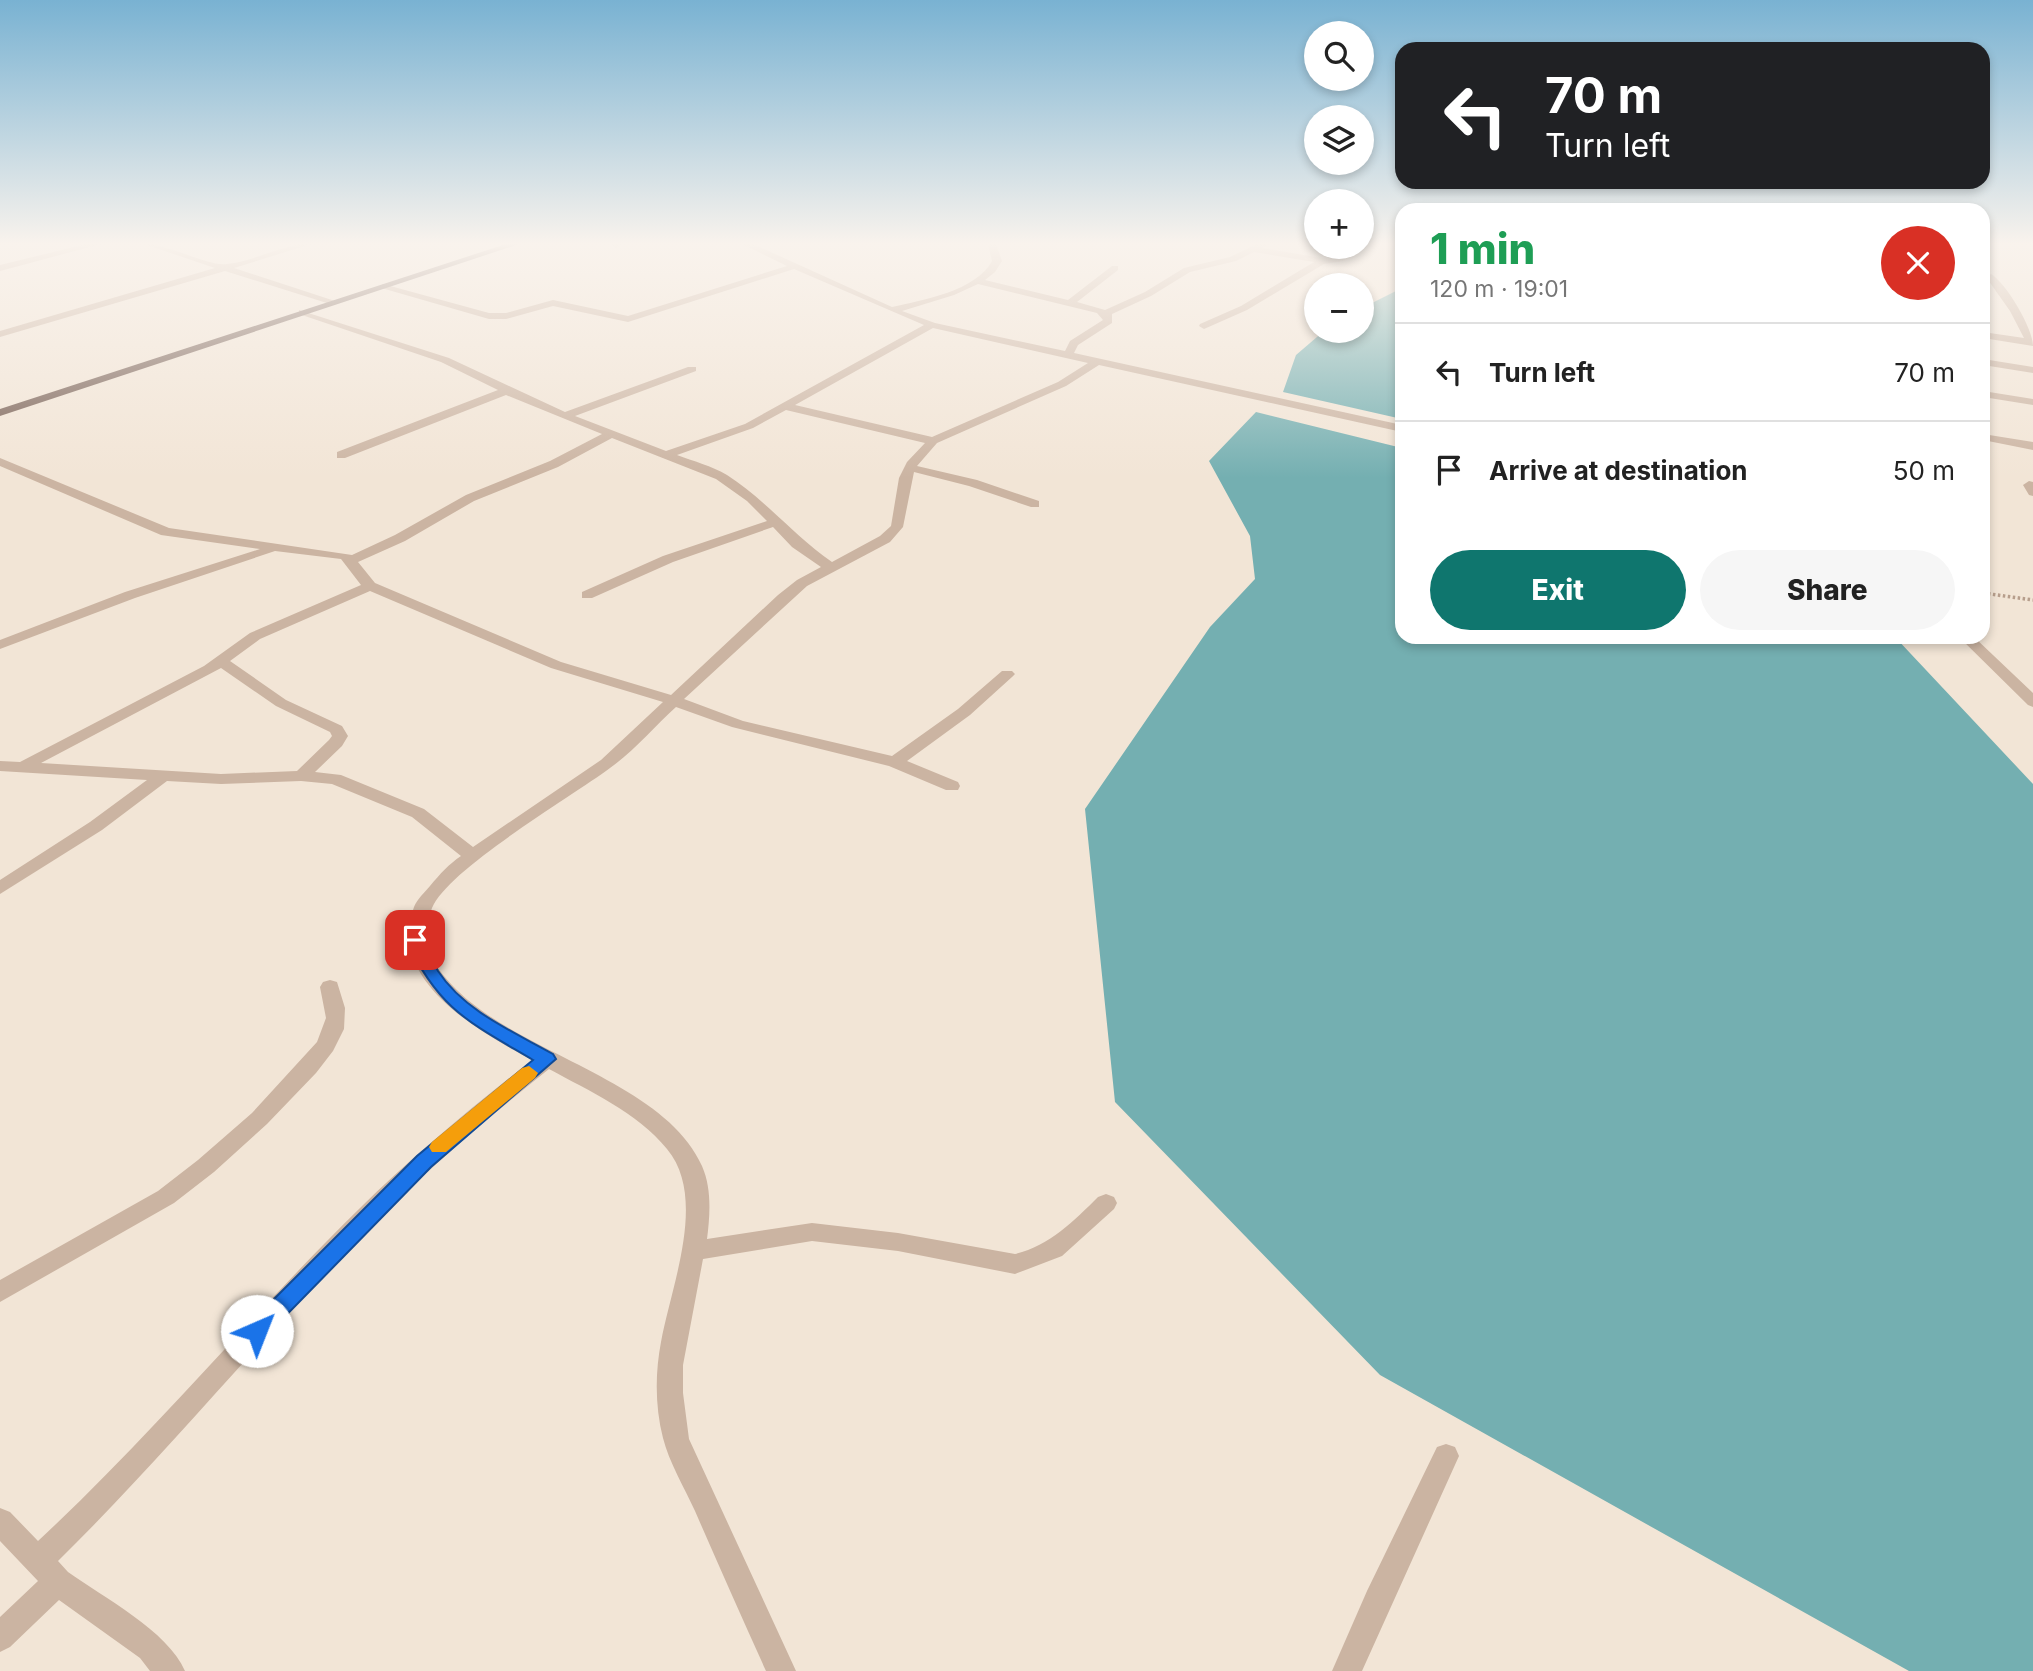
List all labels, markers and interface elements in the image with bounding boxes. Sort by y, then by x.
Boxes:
map controls [1304,21,1374,343]
button: search [1304,21,1374,91]
text: 70 m [1545,66,1662,125]
icon: left [1430,70,1521,161]
button: layers [1304,105,1374,175]
text: Turn left [1545,126,1670,165]
button: + [1304,189,1374,259]
text: 1 min [1430,223,1535,274]
button: close [1881,226,1955,300]
button: − [1304,273,1374,343]
text: 120 m · 19:01 [1430,275,1568,303]
icon: left [1430,353,1468,391]
text: Turn left [1489,357,1595,388]
text: 70 m [1894,357,1955,388]
icon: arrive [1430,451,1468,489]
text: Arrive at destination [1489,455,1748,486]
text: 50 m [1893,455,1955,486]
button: Exit [1430,550,1686,630]
button: Share [1700,550,1955,630]
pin [385,910,445,970]
icon: arrive [396,921,434,959]
position arrow [220,1294,294,1368]

